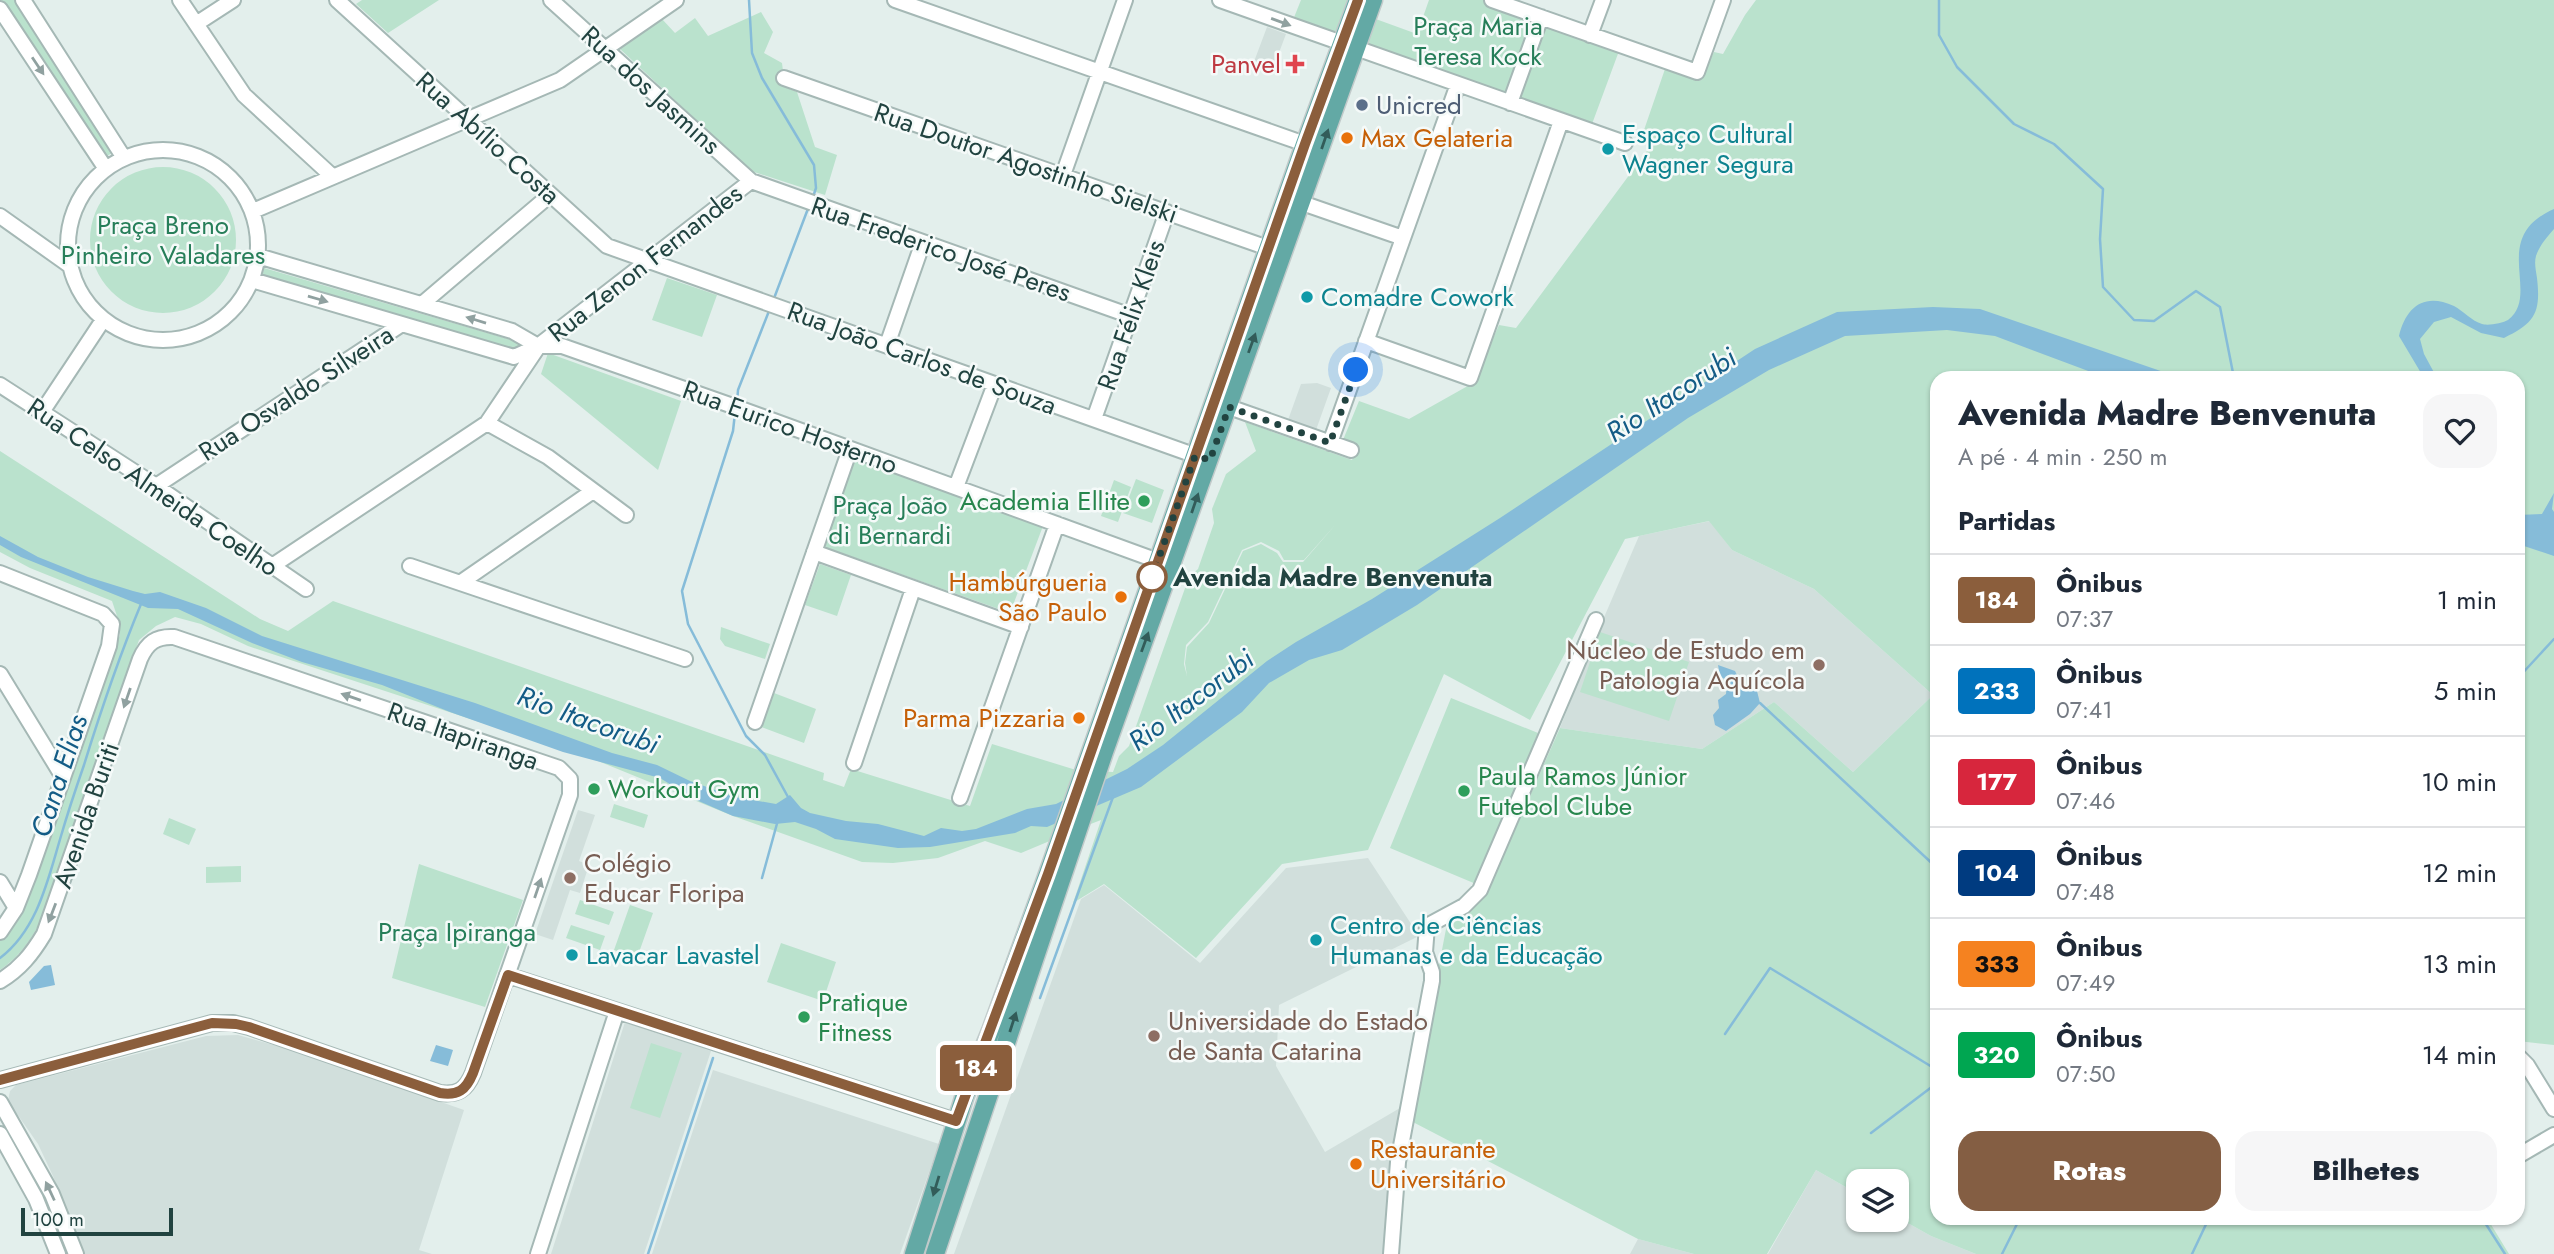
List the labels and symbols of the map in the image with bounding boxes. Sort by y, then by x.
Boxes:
park label: Praça Maria Teresa Kock [1413,7,1543,75]
street label: Rua dos Jasmins [573,17,729,163]
one-way arrow [1271,17,1292,28]
place label: Panvel [1211,45,1281,83]
marker: Panvel [1287,56,1303,72]
one-way arrow [31,57,45,75]
street label: Rua Abílio Costa [407,63,569,213]
place label: Unicred [1376,86,1462,124]
street label: Rua Doutor Agostinho Sielski [869,93,1183,233]
marker: Unicred [1354,97,1370,113]
place label: Espaço Cultural Wagner Segura [1622,115,1794,183]
place label: Max Gelateria [1361,119,1513,157]
one-way arrow [1320,128,1331,149]
marker: Max Gelateria [1339,130,1355,146]
marker: Espaço Cultural Wagner Segura [1600,141,1616,157]
street label: Rua Zenon Fernandes [540,175,750,351]
street label: Rua Frederico José Peres [806,187,1076,311]
park label: Praça Breno Pinheiro Valadares [61,206,265,274]
street label: Rua Félix Kleis [1087,235,1175,395]
place label: Comadre Cowork [1321,278,1514,316]
marker: Comadre Cowork [1299,289,1315,305]
street label: Rua João Carlos de Souza [782,292,1062,424]
one-way arrow [307,294,329,305]
one-way arrow [465,315,486,325]
street label: Rua Osvaldo Silveira [191,316,401,470]
one-way arrow [1247,333,1258,354]
water label: Rio Itacorubi [1598,337,1745,453]
your location [1338,352,1373,387]
street label: Rua Eurico Hosterno [677,370,903,484]
street label: Rua Celso Almeida Coelho [20,388,286,586]
place label: Academia Ellite [960,482,1130,520]
park label: Praça João di Bernardi [829,486,951,554]
one-way arrow [1190,492,1201,513]
marker: Academia Ellite [1136,493,1152,509]
place label: Avenida Madre Benvenuta [1172,558,1493,596]
marker: Avenida Madre Benvenuta [1137,562,1167,592]
place label: Hambúrgueria São Paulo [949,563,1107,631]
marker: Hambúrgueria São Paulo [1113,589,1129,605]
place label: Núcleo de Estudo em Patologia Aquícola [1566,631,1805,699]
one-way arrow [1139,632,1150,653]
water label: Rio Itacorubi [1120,638,1263,761]
marker: Núcleo de Estudo em Patologia Aquícola [1811,657,1827,673]
water label: Rio Itacorubi [511,675,666,765]
one-way arrow [121,688,132,709]
one-way arrow [340,691,361,702]
street label: Rua Itapiranga [382,692,544,780]
place label: Parma Pizzaria [903,699,1065,737]
water label: Cana Elias [20,708,98,843]
marker: Parma Pizzaria [1071,710,1087,726]
street label: Avenida Buriti [43,737,129,893]
place label: Paula Ramos Júnior Futebol Clube [1478,757,1687,825]
place label: Workout Gym [608,770,760,808]
marker: Workout Gym [586,781,602,797]
marker: Paula Ramos Júnior Futebol Clube [1456,783,1472,799]
place label: Colégio Educar Floripa [584,844,745,912]
marker: Colégio Educar Floripa [562,870,578,886]
one-way arrow [533,877,544,898]
one-way arrow [47,903,58,924]
place label: Centro de Ciências Humanas e da Educação [1330,906,1603,974]
park label: Praça Ipiranga [378,913,536,951]
marker: Centro de Ciências Humanas e da Educação [1308,932,1324,948]
place label: Lavacar Lavastel [586,936,760,974]
marker: Lavacar Lavastel [564,947,580,963]
place label: Pratique Fitness [818,983,908,1051]
place label: Universidade do Estado de Santa Catarina [1168,1002,1428,1070]
marker: Pratique Fitness [796,1009,812,1025]
one-way arrow [1008,1011,1019,1032]
marker: Universidade do Estado de Santa Catarina [1146,1028,1162,1044]
line badge: 184 [936,1045,1016,1091]
place label: Restaurante Universitário [1370,1130,1506,1198]
marker: Restaurante Universitário [1348,1156,1364,1172]
one-way arrow [930,1176,941,1197]
one-way arrow [44,1181,56,1201]
scale bar [21,1205,173,1237]

